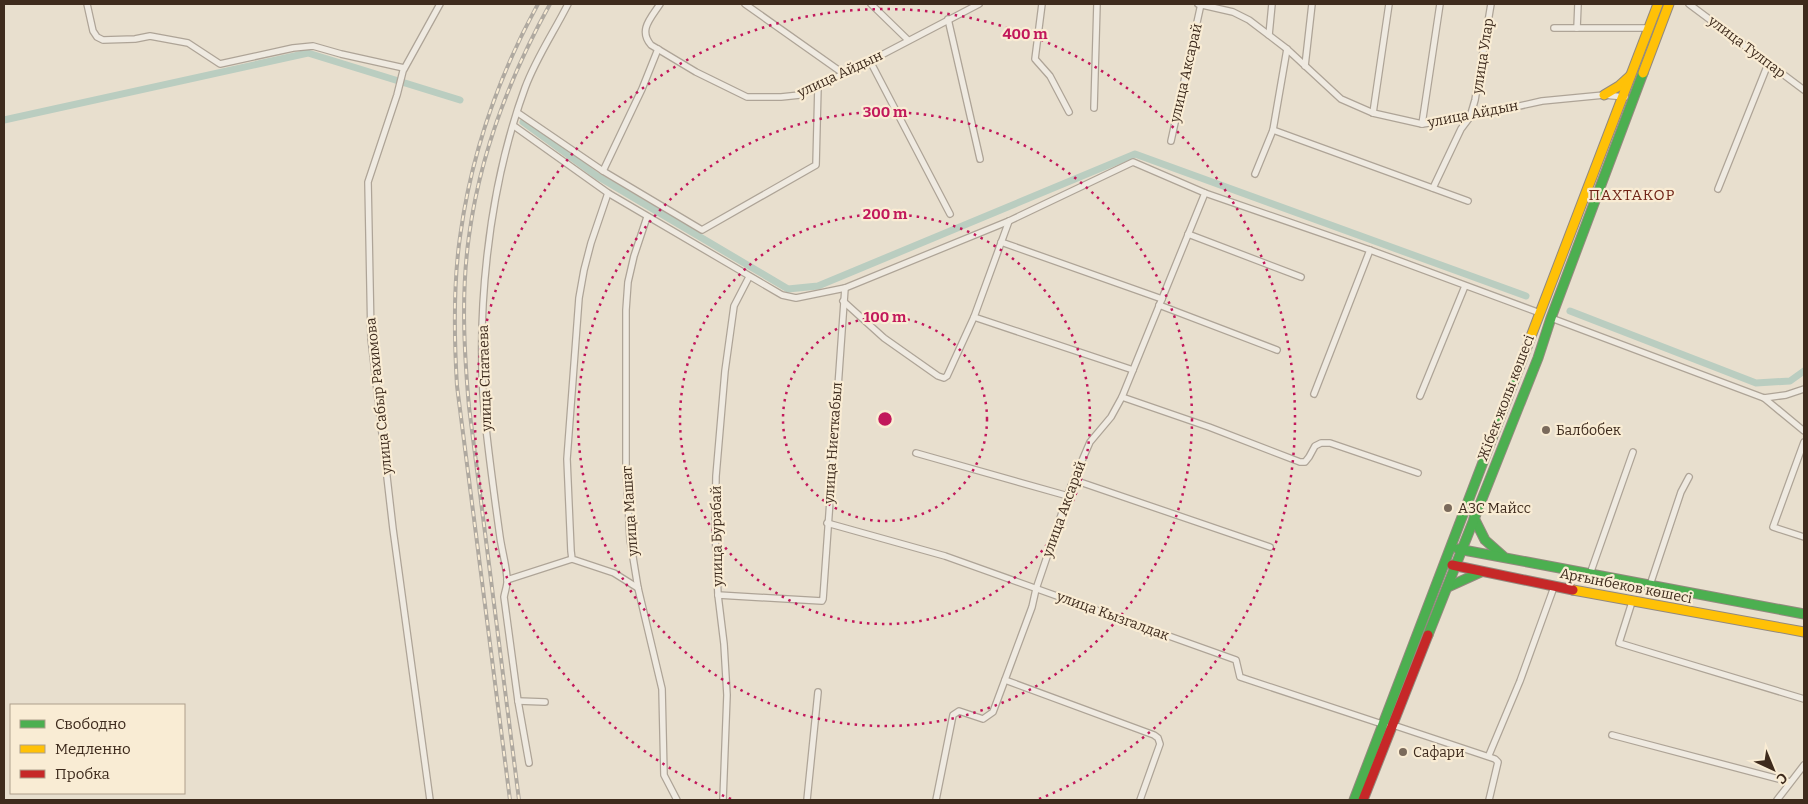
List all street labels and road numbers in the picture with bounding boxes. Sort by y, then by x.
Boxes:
street label: улица Тулпар [1704,12,1789,82]
street label: улица Улар [1468,17,1497,96]
street label: улица Аксарай [1166,22,1206,125]
street label: улица Айдын [794,47,885,102]
street label: улица Айдын [1425,97,1520,131]
street label: улица Сабыр Рахимова [362,316,396,476]
street label: улица Спатаева [475,324,495,433]
street label: Жібек жолы көшесі [1474,332,1538,464]
street label: улица Ниеткабыл [820,381,846,506]
street label: улица Аксарай [1038,458,1089,560]
street label: улица Машат [618,465,642,558]
street label: улица Бурабай [708,485,726,588]
street label: Арғынбеков көшесі [1558,565,1694,607]
street label: улица Кызгалдак [1054,587,1172,645]

